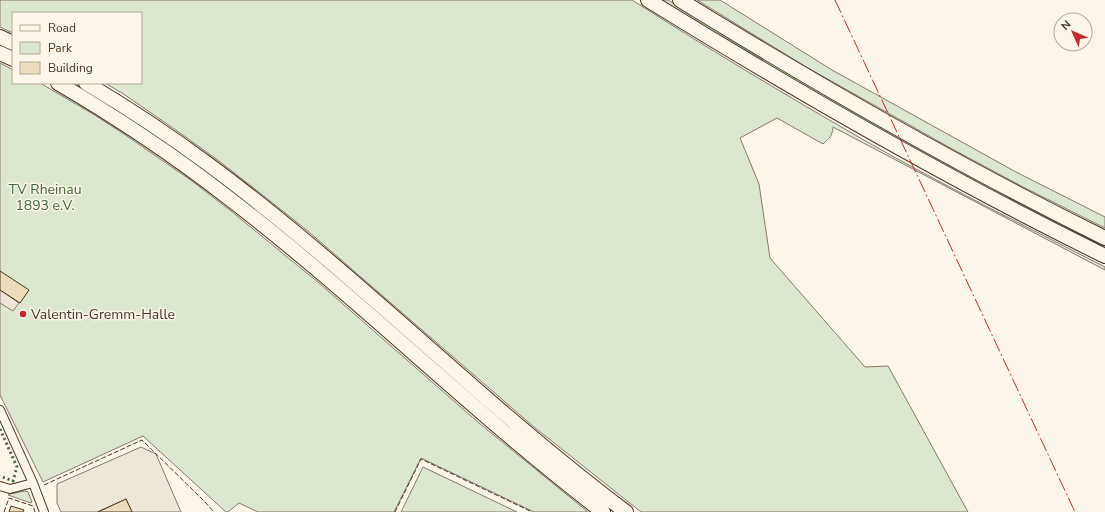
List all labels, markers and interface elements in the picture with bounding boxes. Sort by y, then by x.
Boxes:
legend [12,12,142,84]
north arrow [1053,12,1093,52]
text: N [1058,17,1074,33]
text: Road [48,20,76,36]
text: Park [48,40,73,56]
text: Building [48,60,93,76]
park label: TV Rheinau 1893 e.V. [8,180,82,215]
place label: Valentin-Gremm-Halle [30,305,175,324]
marker: Valentin-Gremm-Halle [18,309,28,319]

